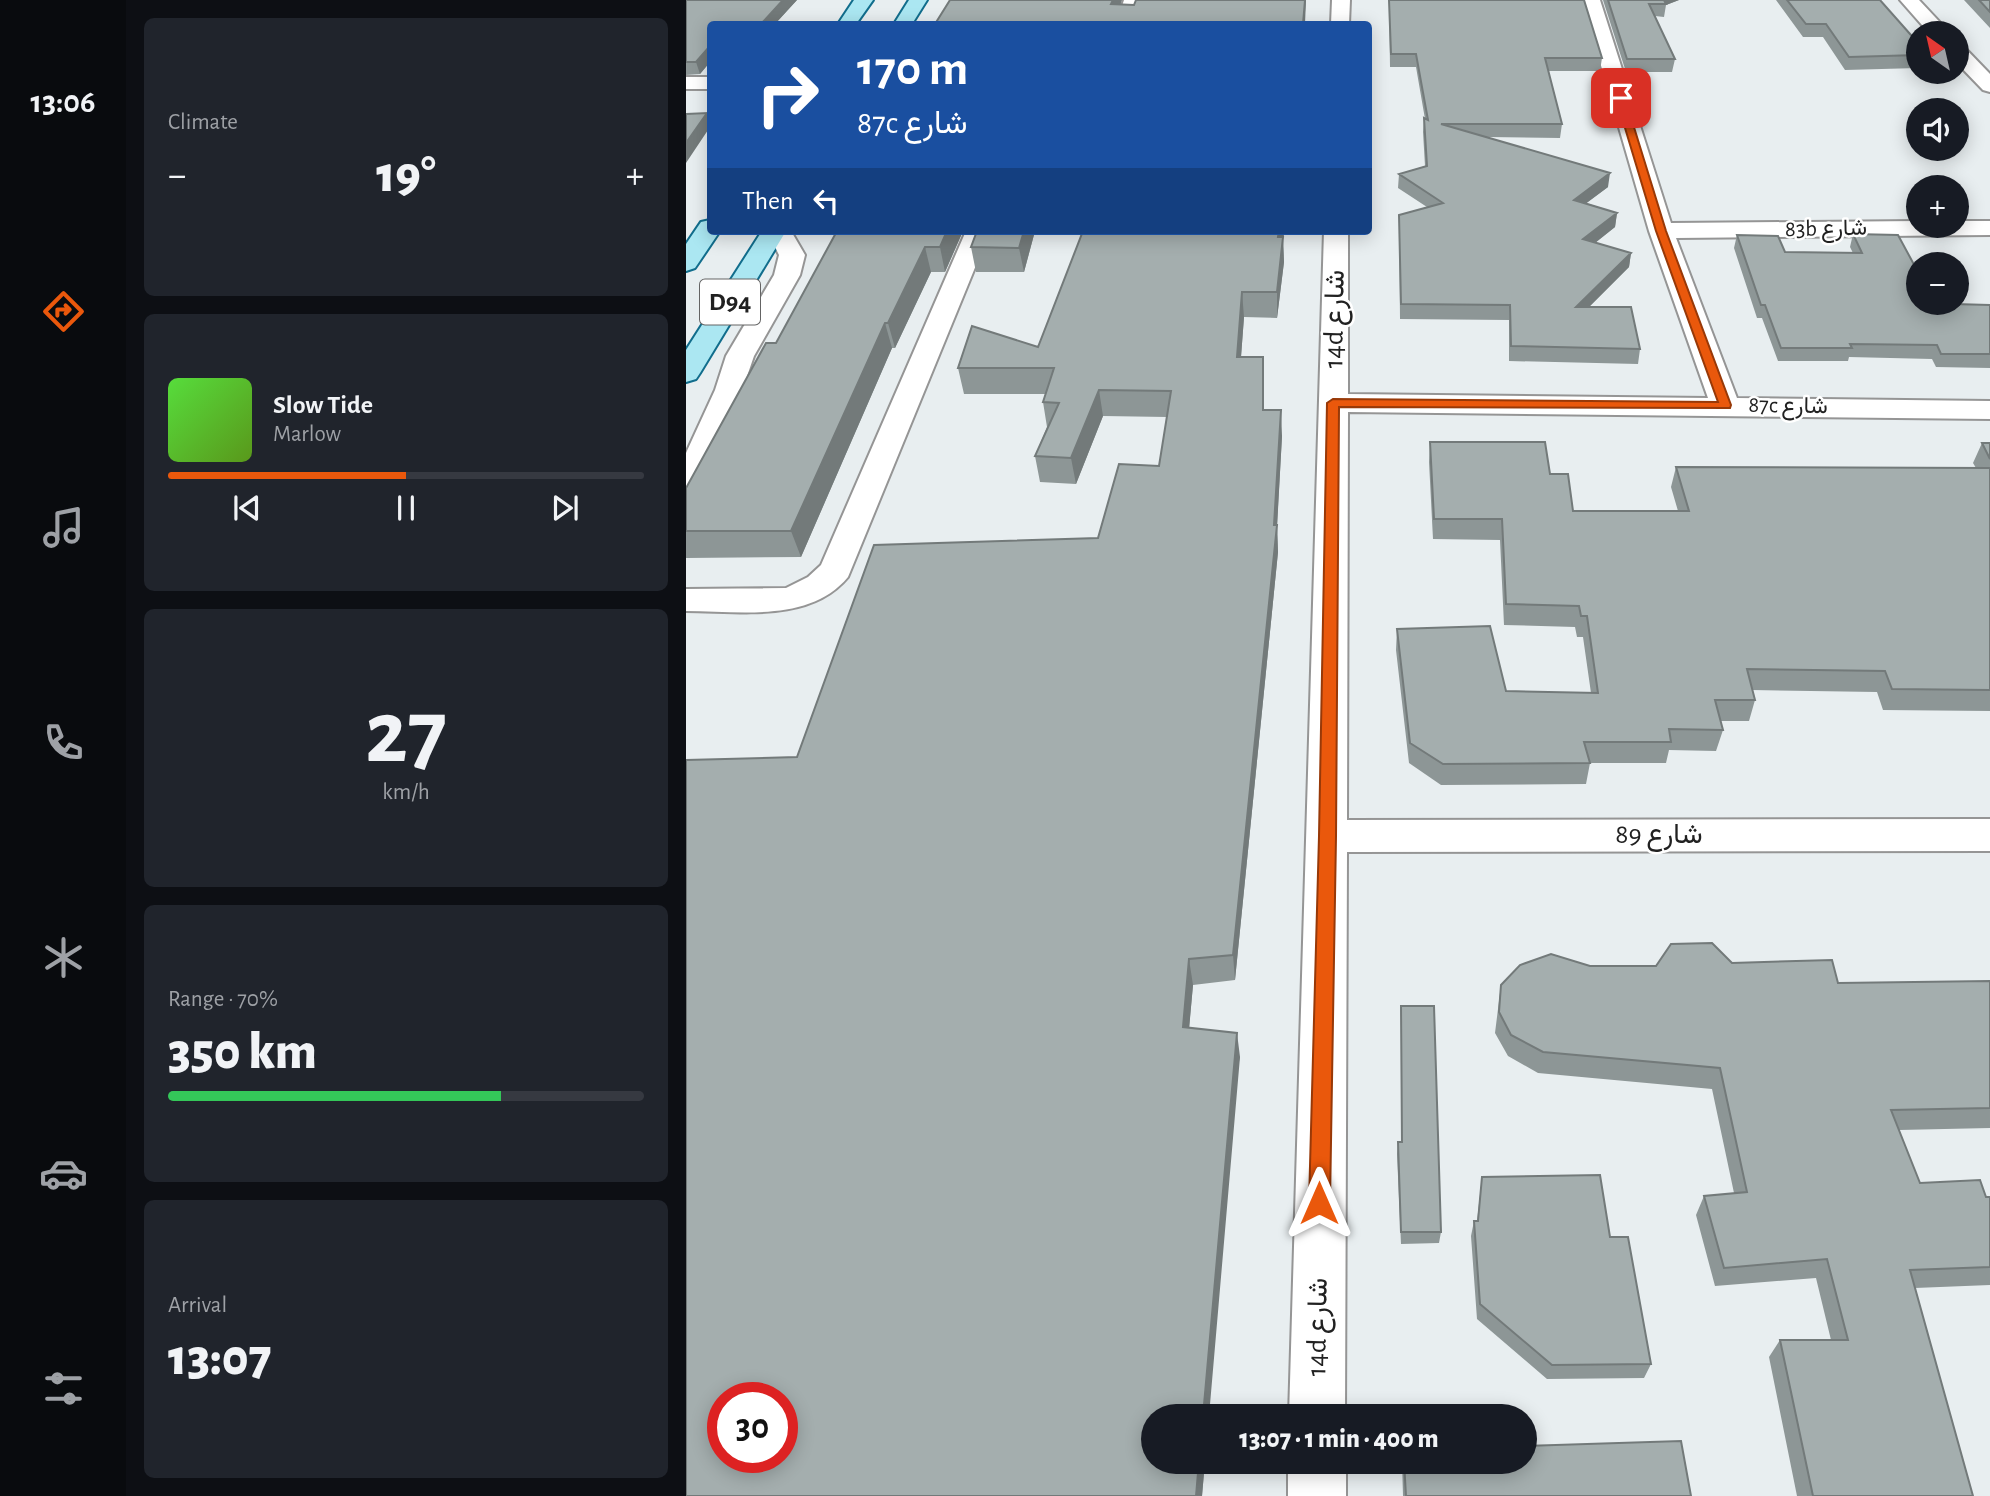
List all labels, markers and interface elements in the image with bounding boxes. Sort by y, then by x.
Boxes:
north arrow [1906,21,1969,84]
map controls [1906,21,1969,315]
text: 170 m [857,45,968,94]
icon: right [742,49,833,140]
pin [1591,68,1651,128]
icon: arrive [1602,79,1640,117]
text: 13:06 [31,86,95,118]
button: sound [1906,98,1969,161]
text: 87c شارع [857,107,967,139]
text: Climate [168,111,238,134]
text: 19° [376,149,436,201]
text: − [168,157,186,195]
text: + [626,157,644,195]
button: + [1906,175,1969,238]
icon: left [807,182,845,220]
text: Then [742,188,793,214]
street label: 83b شارع [1785,217,1867,244]
button: − [1906,252,1969,315]
street label: 14d شارع [1320,269,1353,369]
road number: D94 [700,280,760,324]
icon: directions [39,287,88,336]
text: Slow Tide [273,392,373,418]
street label: 87c شارع [1748,394,1828,421]
text: Marlow [273,423,341,446]
icon: previous [228,489,266,527]
icon: pause [387,489,425,527]
icon: next [546,489,584,527]
icon: music [39,503,88,552]
text: 27 [365,688,447,779]
icon: phone [39,718,88,767]
text: km/h [382,781,430,804]
street label: شارع 89 [1615,821,1703,852]
icon: climate [39,933,88,982]
text: Range · 70% [168,988,278,1011]
text: 350 km [168,1026,317,1078]
icon: car [39,1149,88,1198]
position arrow [1282,1166,1356,1240]
street label: 14d شارع [1303,1277,1336,1377]
text: Arrival [168,1294,227,1317]
text: 13:07 [168,1332,272,1384]
icon: filters [39,1364,88,1413]
speed limit sign: 30 [707,1382,798,1473]
text: 13:07 · 1 min · 400 m [1239,1426,1439,1452]

